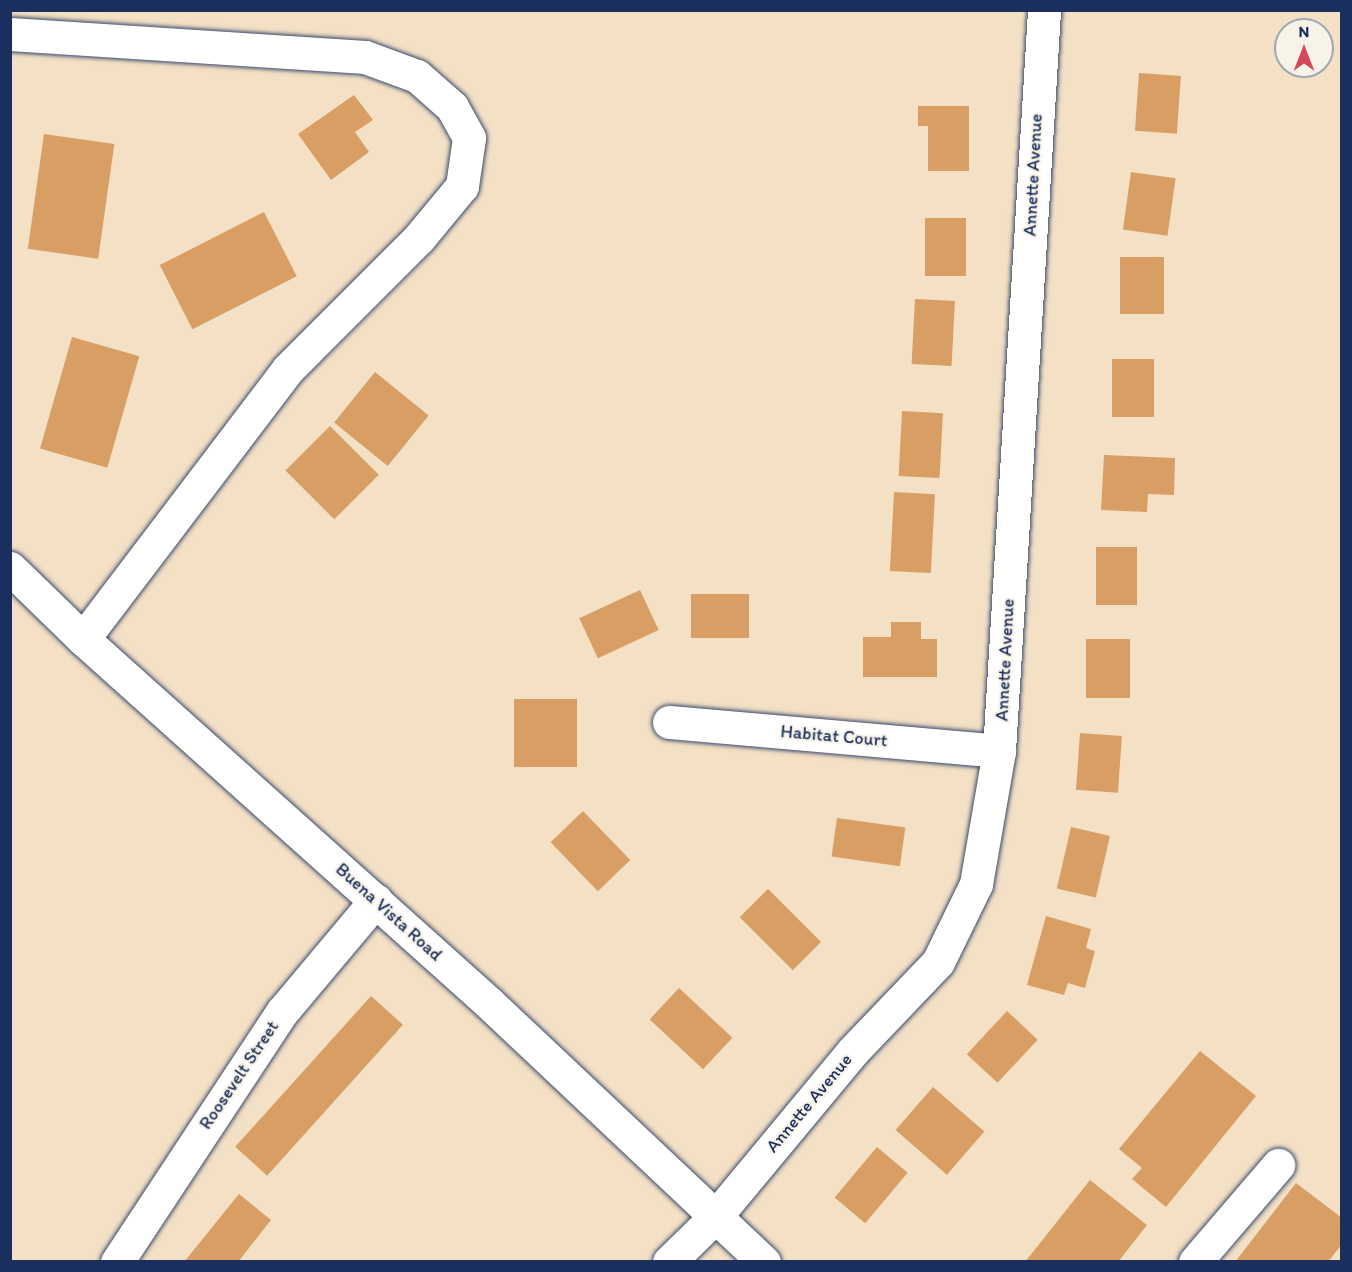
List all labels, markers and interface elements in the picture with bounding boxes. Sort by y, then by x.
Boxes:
north arrow [1274,18,1334,78]
text: N [1299,22,1309,41]
street label: Annette Avenue [1019,114,1047,236]
street label: Annette Avenue [991,599,1019,721]
street label: Habitat Court [780,721,888,751]
street label: Buena Vista Road [331,859,447,965]
street label: Roosevelt Street [195,1017,283,1133]
street label: Annette Avenue [762,1049,856,1157]

